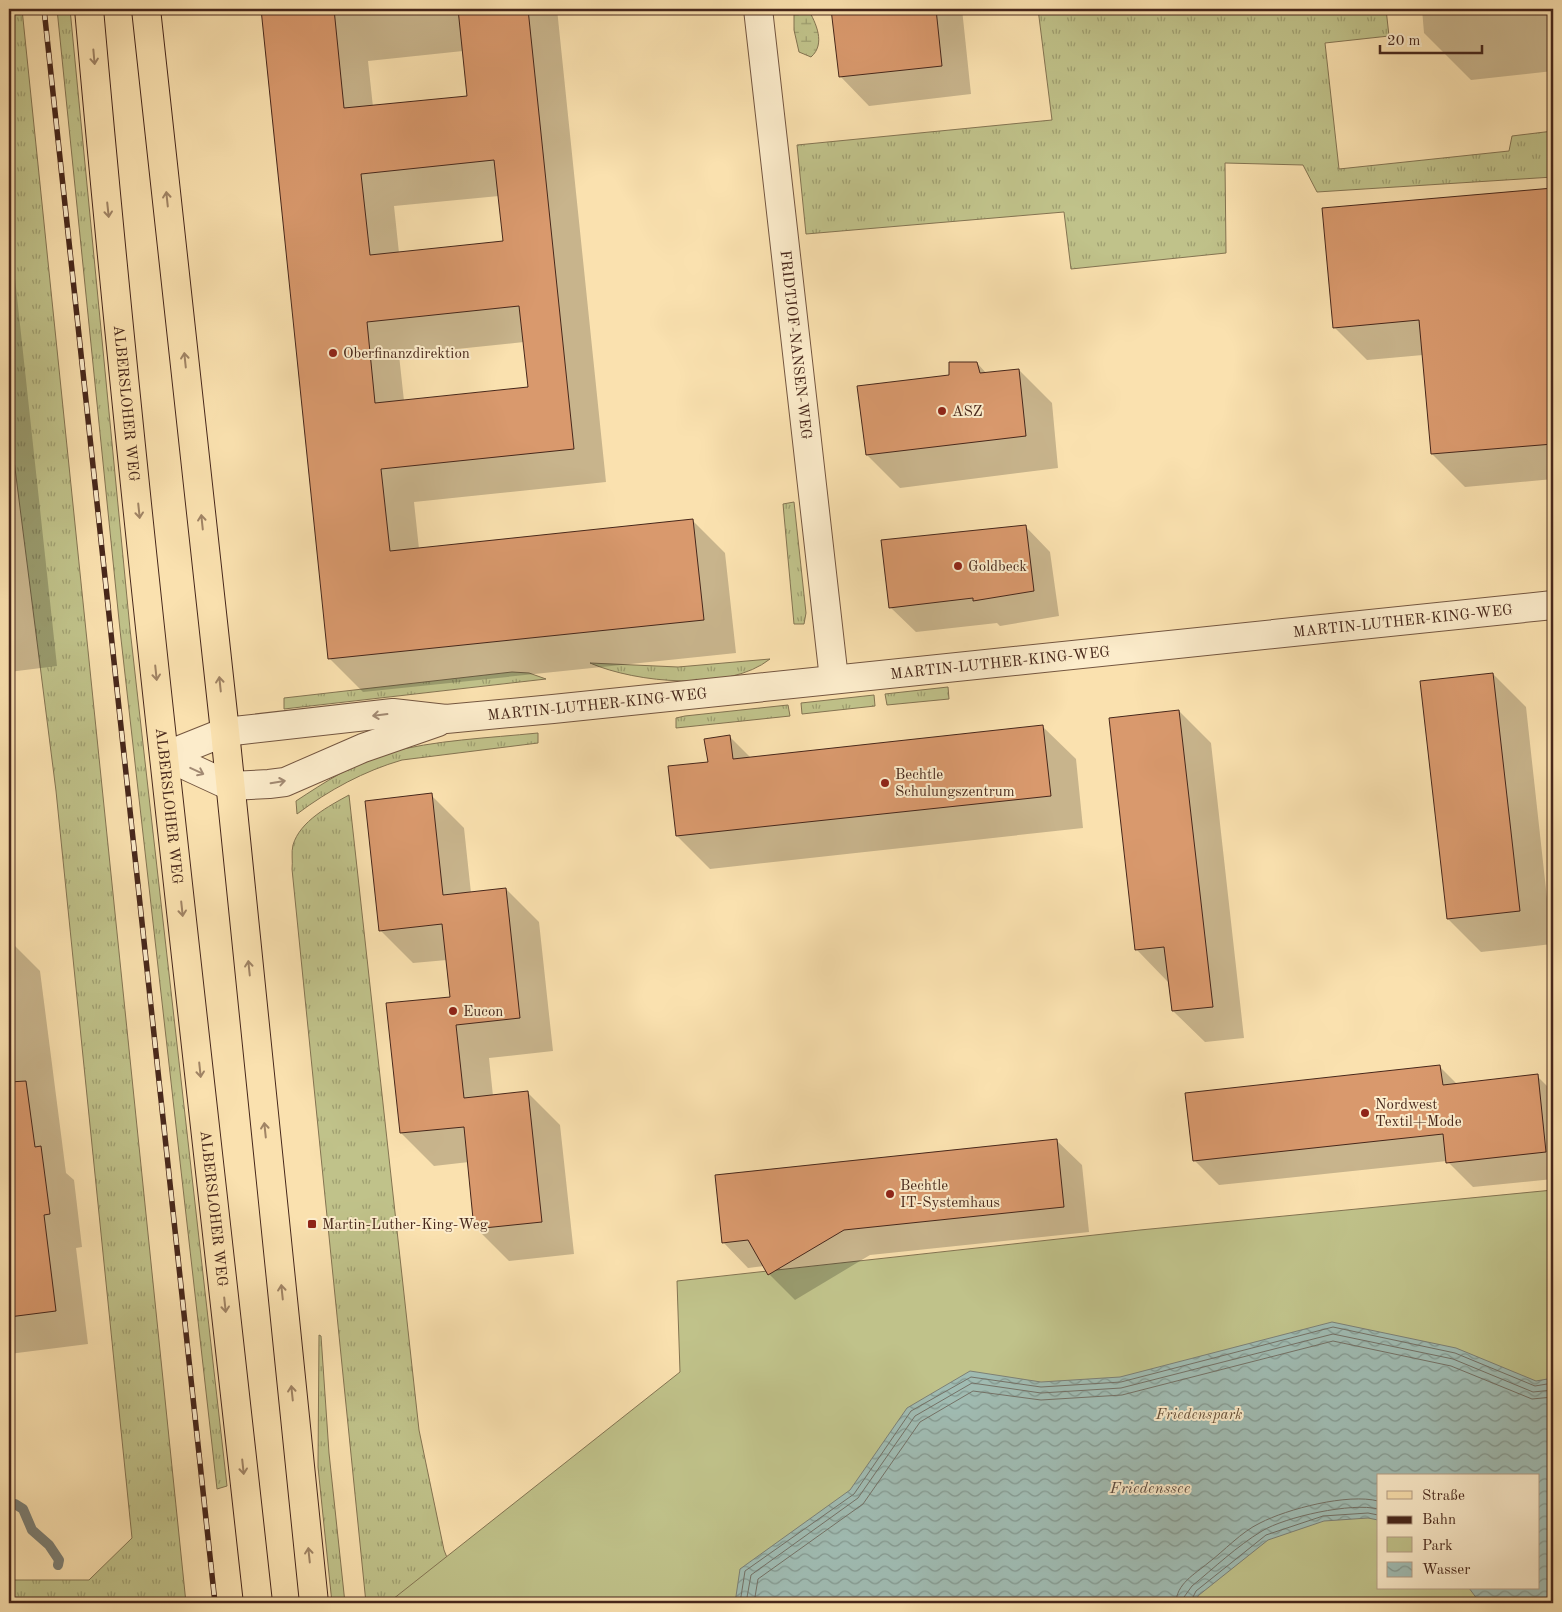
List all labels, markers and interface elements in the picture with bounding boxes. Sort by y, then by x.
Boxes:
scale bar [1380,22,1482,54]
text: 20 m [1387,34,1421,49]
one-way arrow [89,49,99,65]
one-way arrow [162,191,172,207]
one-way arrow [103,202,113,218]
street label: FRIDTJOF-NANSEN-WEG [776,249,813,441]
street label: ALBERSLOHER WEG [110,324,141,483]
marker: Oberfinanzdirektion [327,347,339,359]
place label: Oberfinanzdirektion [343,347,470,362]
one-way arrow [180,353,189,369]
marker: ASZ [936,405,948,417]
place label: ASZ [952,405,983,420]
one-way arrow [134,503,144,519]
one-way arrow [197,514,207,530]
marker: Goldbeck [952,560,964,572]
place label: Goldbeck [968,560,1027,575]
street label: MARTIN-LUTHER-KING-WEG [1292,603,1514,641]
street label: MARTIN-LUTHER-KING-WEG [890,645,1111,683]
one-way arrow [151,664,161,680]
one-way arrow [215,676,225,692]
street label: MARTIN-LUTHER-KING-WEG [487,687,708,724]
one-way arrow [372,710,388,720]
street label: ALBERSLOHER WEG [152,727,184,885]
one-way arrow [190,766,205,776]
place label: Bechtle Schulungszentrum [895,768,1015,800]
one-way arrow [270,777,286,787]
marker: Bechtle Schulungszentrum [879,777,891,789]
one-way arrow [177,900,187,916]
one-way arrow [244,961,254,977]
marker: Eucon [447,1005,459,1017]
place label: Eucon [463,1005,503,1020]
one-way arrow [195,1062,205,1078]
place label: Nordwest Textil+Mode [1375,1098,1462,1130]
marker: Nordwest Textil+Mode [1359,1107,1371,1119]
one-way arrow [261,1122,270,1138]
street label: ALBERSLOHER WEG [196,1130,229,1288]
place label: Bechtle IT-Systemhaus [900,1179,1000,1211]
marker: Bechtle IT-Systemhaus [884,1188,896,1200]
marker: Martin-Luther-King-Weg [306,1218,318,1230]
place label: Martin-Luther-King-Weg [322,1218,488,1233]
one-way arrow [277,1284,287,1300]
one-way arrow [221,1297,230,1313]
one-way arrow [287,1385,297,1401]
park label: Friedenspark [1155,1408,1242,1423]
one-way arrow [238,1458,248,1474]
legend [1377,1474,1540,1590]
water label: Friedenssee [1109,1481,1191,1497]
text: Straße [1422,1489,1465,1504]
text: Bahn [1422,1513,1456,1528]
text: Park [1422,1539,1453,1554]
one-way arrow [304,1547,314,1563]
text: Wasser [1422,1563,1470,1578]

